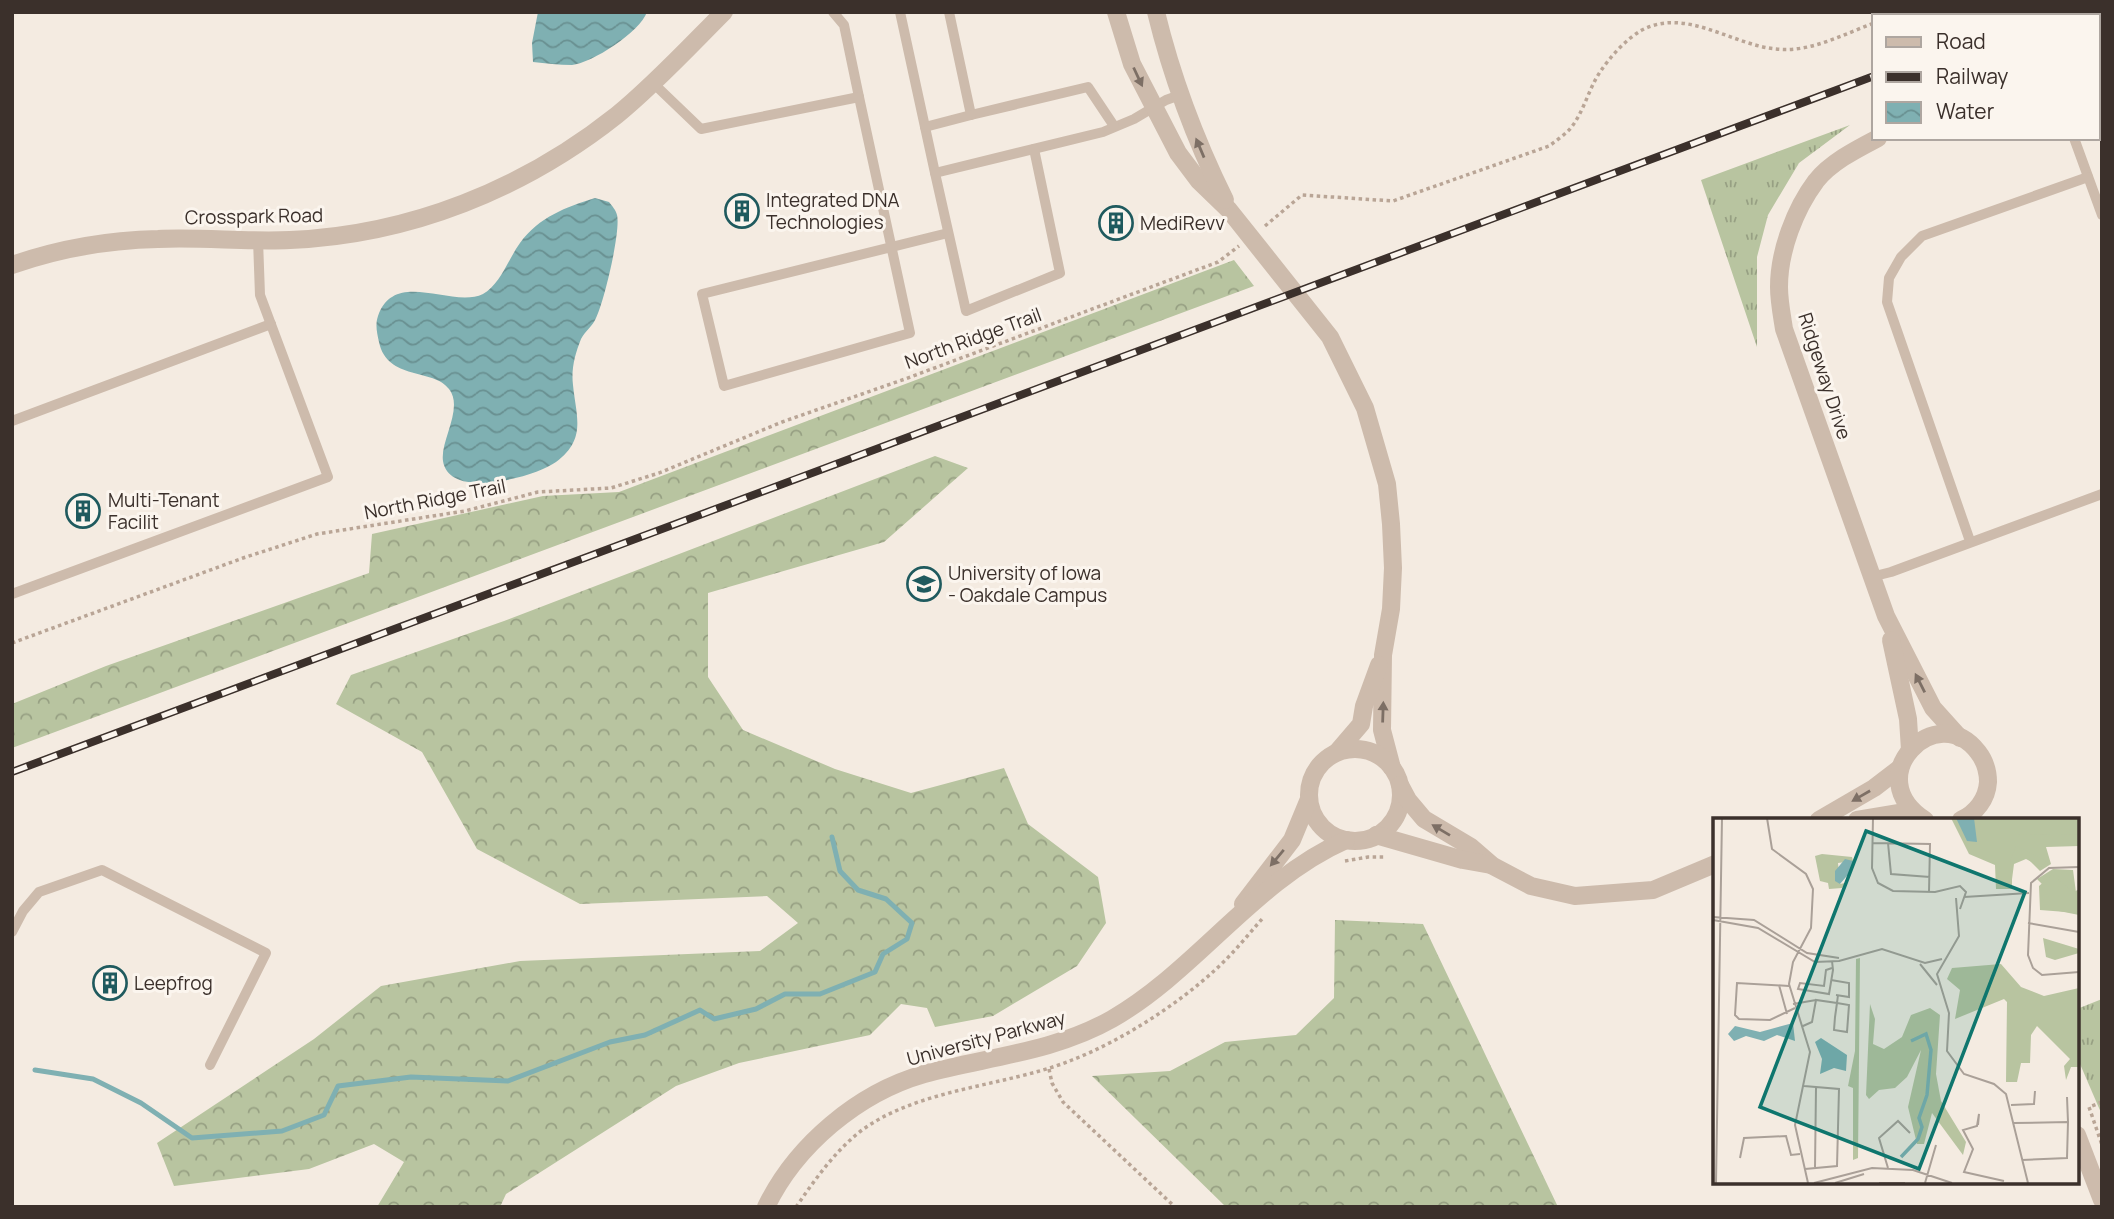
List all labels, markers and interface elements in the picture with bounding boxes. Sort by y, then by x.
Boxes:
legend [1872,14,2100,140]
text: Road [1936,27,1986,55]
text: Railway [1936,62,2008,90]
one-way arrow [1132,67,1144,87]
text: Water [1936,97,1995,125]
one-way arrow [1194,138,1206,158]
place label: Integrated DNA Technologies [766,187,900,235]
building icon: Integrated DNA Technologies [723,192,761,230]
street label: Crosspark Road [185,202,323,230]
building icon: MediRevv [1097,204,1135,242]
place label: MediRevv [1140,210,1225,236]
street label: North Ridge Trail [901,301,1045,375]
street label: Ridgeway Drive [1792,309,1858,443]
street label: North Ridge Trail [362,473,508,525]
place label: Multi-Tenant Facilit [108,487,220,535]
building icon: Multi-Tenant Facilit [64,492,102,530]
place label: University of Iowa - Oakdale Campus [948,560,1107,608]
school or university icon: University of Iowa - Oakdale Campus [905,565,943,603]
one-way arrow [1915,672,1927,692]
one-way arrow [1377,701,1388,723]
one-way arrow [1851,789,1870,802]
inset map [1713,818,2079,1184]
one-way arrow [1432,824,1451,836]
one-way arrow [1269,849,1285,867]
building icon: Leepfrog [91,964,129,1002]
place label: Leepfrog [134,970,213,996]
street label: University Parkway [904,1004,1068,1072]

